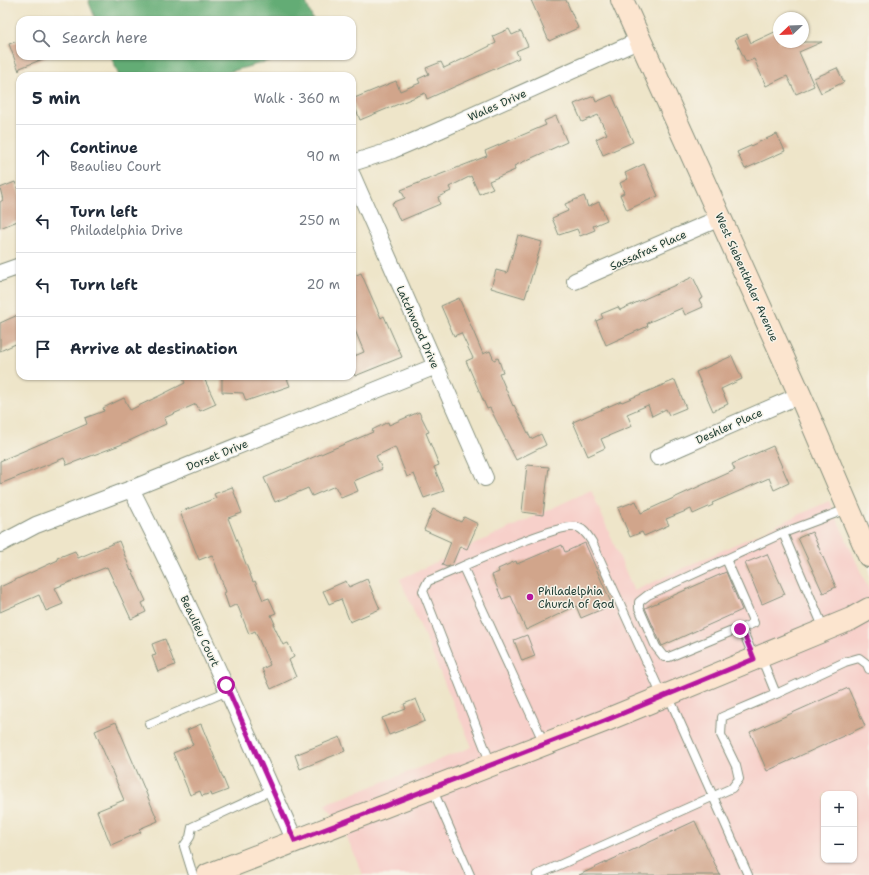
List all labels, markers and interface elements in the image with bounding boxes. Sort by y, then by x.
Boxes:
north arrow [773,12,809,48]
search box [16,16,356,60]
icon: search [30,27,52,49]
text: Search here [62,28,148,48]
street label: Wales Drive [466,86,529,125]
text: 5 min [32,87,80,109]
text: Walk · 360 m [254,90,340,107]
text: Continue [70,138,138,158]
icon: ahead [32,146,54,168]
text: 90 m [306,148,340,165]
text: Beaulieu Court [70,158,161,175]
text: Turn left [70,202,138,222]
icon: left [32,210,54,232]
street label: West Siebenthaler Avenue [711,210,782,344]
text: 250 m [299,212,340,229]
text: Philadelphia Drive [70,222,183,239]
street label: Sassafras Place [607,227,689,274]
icon: left [32,274,54,296]
text: Turn left [70,275,138,295]
text: 20 m [307,276,340,293]
street label: Latchwood Drive [392,283,443,371]
icon: arrive [32,338,54,360]
text: Arrive at destination [70,339,238,359]
street label: Deshler Place [694,405,765,448]
street label: Dorset Drive [184,436,250,475]
place label: Philadelphia Church of God [538,584,615,612]
marker: Philadelphia Church of God [525,592,535,602]
street label: Beaulieu Court [176,593,223,670]
route end [731,620,749,638]
route start [217,676,235,694]
map controls [821,791,857,863]
button: + [821,791,857,827]
button: − [821,827,857,863]

